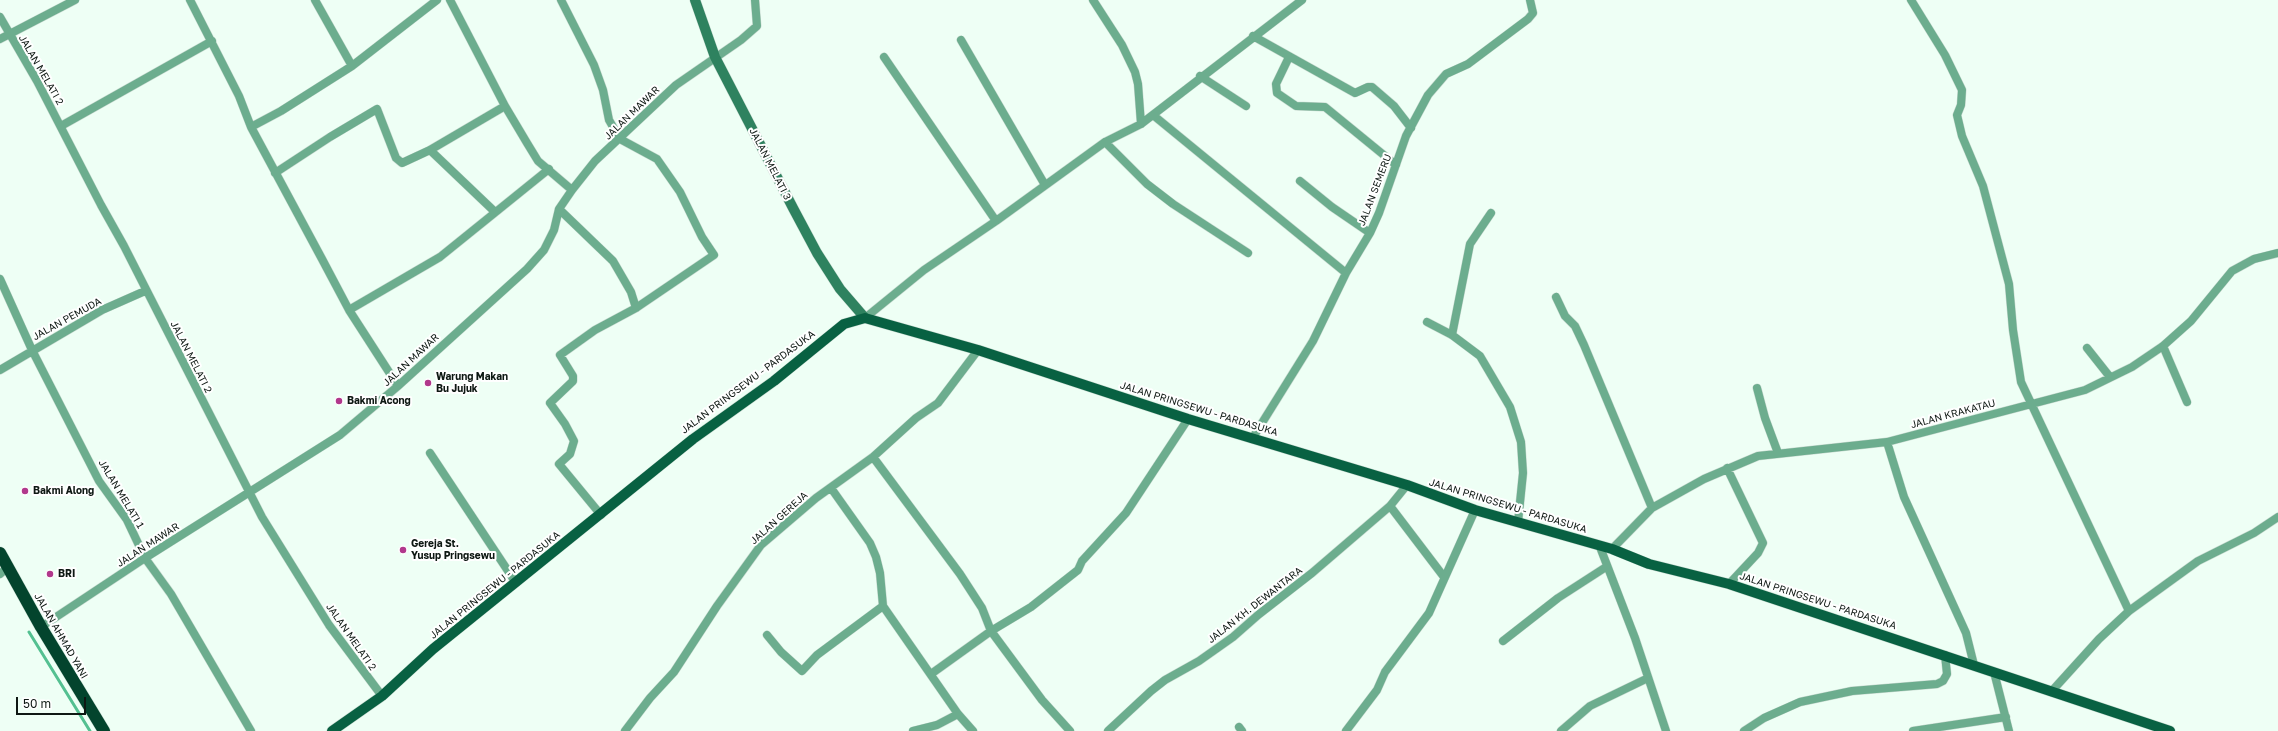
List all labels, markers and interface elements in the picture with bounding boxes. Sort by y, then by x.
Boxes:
street label: JALAN MELATI 2 [16,33,66,107]
street label: JALAN MAWAR [602,84,662,142]
street label: JALAN MELATI 3 [747,126,793,202]
street label: JALAN SEMERU [1356,152,1394,228]
street label: JALAN PEMUDA [31,295,103,343]
street label: JALAN MELATI 2 [168,319,214,395]
street label: JALAN PRINGSEWU - PARDASUKA [679,328,817,436]
street label: JALAN MAWAR [381,331,441,389]
place label: Warung Makan Bu Jujuk [436,371,508,394]
marker: Warung Makan Bu Jujuk [423,378,433,388]
street label: JALAN PRINGSEWU - PARDASUKA [1119,379,1279,439]
place label: Bakmi Acong [347,395,411,407]
marker: Bakmi Acong [334,396,344,406]
street label: JALAN KRAKATAU [1909,397,1997,431]
street label: JALAN MELATI 1 [96,457,146,531]
street label: JALAN PRINGSEWU - PARDASUKA [1428,476,1588,536]
place label: Bakmi Along [33,485,94,497]
marker: Bakmi Along [20,486,30,496]
street label: JALAN GEREJA [748,489,810,547]
street label: JALAN MAWAR [115,520,181,570]
street label: JALAN PRINGSEWU - PARDASUKA [427,529,563,641]
place label: Gereja St. Yusup Pringsewu [411,538,495,562]
marker: Gereja St. Yusup Pringsewu [398,545,408,555]
street label: JALAN KH. DEWANTARA [1205,564,1305,646]
place label: BRI [58,568,75,580]
marker: BRI [45,569,55,579]
street label: JALAN PRINGSEWU - PARDASUKA [1738,570,1898,632]
street label: JALAN AHMAD YANI [32,591,90,681]
street label: JALAN MELATI 2 [323,601,379,673]
scale bar [18,689,88,715]
text: 50 m [23,696,51,711]

